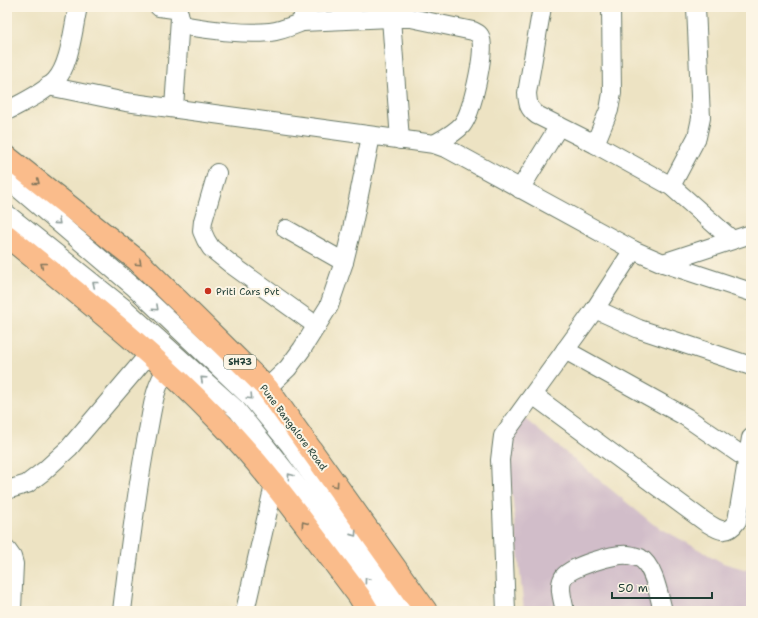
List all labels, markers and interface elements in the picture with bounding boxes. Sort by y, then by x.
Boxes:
one-way arrow [33,177,40,184]
one-way arrow [53,218,61,225]
one-way arrow [134,258,142,265]
one-way arrow [41,263,48,270]
one-way arrow [92,282,99,289]
place label: Priti Cars Pvt [216,285,280,298]
marker: Priti Cars Pvt [203,286,213,296]
one-way arrow [151,303,159,310]
road number: SH73 [224,355,256,369]
one-way arrow [200,377,208,384]
street label: Pune Bangalore Road [257,382,330,473]
one-way arrow [245,392,253,400]
one-way arrow [287,473,294,480]
one-way arrow [331,480,338,487]
one-way arrow [301,521,308,528]
one-way arrow [349,530,356,537]
scale bar [612,574,712,600]
one-way arrow [365,577,372,584]
text: 50 m [618,580,648,596]

